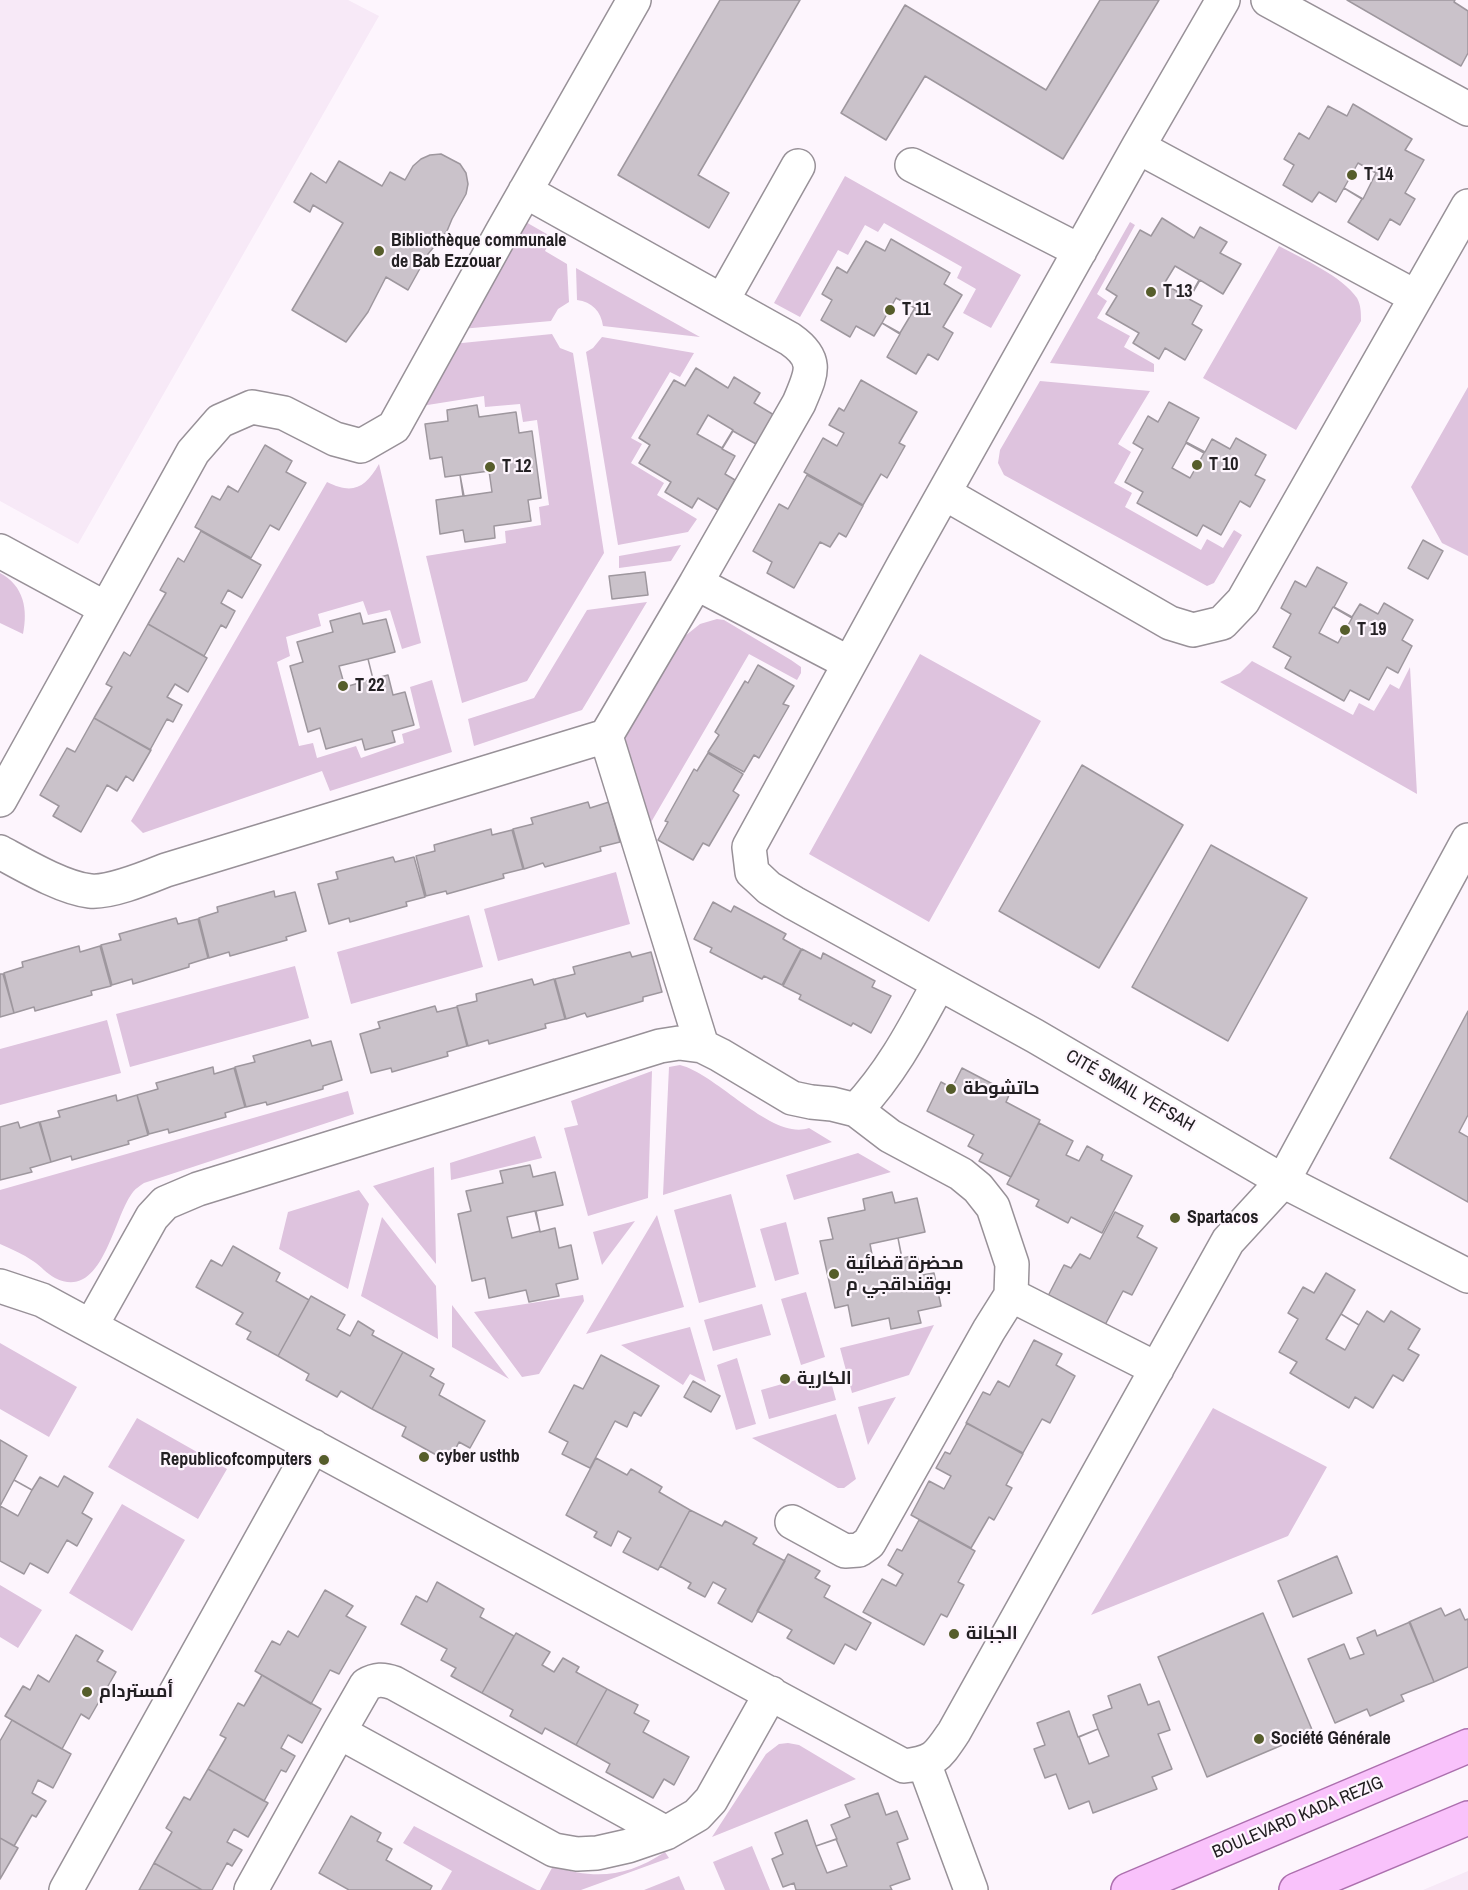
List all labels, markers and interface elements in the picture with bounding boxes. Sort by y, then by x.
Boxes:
place label: T 14 [1364,164,1394,186]
marker: T 14 [1345,168,1359,182]
place label: Bibliothèque communale de Bab Ezzouar [391,230,567,272]
marker: Bibliothèque communale de Bab Ezzouar [372,244,386,258]
place label: T 13 [1163,281,1193,303]
marker: T 13 [1144,285,1158,299]
place label: T 11 [902,299,931,321]
marker: T 11 [883,303,897,317]
place label: T 10 [1209,454,1239,476]
place label: T 12 [502,456,532,478]
marker: T 10 [1190,458,1204,472]
marker: T 12 [483,460,497,474]
place label: T 19 [1357,619,1387,641]
marker: T 19 [1338,623,1352,637]
place label: T 22 [355,675,385,697]
marker: T 22 [336,679,350,693]
street label: CITÉ SMAIL YEFSAH [1062,1045,1198,1137]
place label: حاتشوطة [963,1078,1040,1100]
marker: حاتشوطة [944,1082,958,1096]
place label: Spartacos [1187,1207,1258,1229]
marker: Spartacos [1168,1211,1182,1225]
place label: محضرة قضائية بوقنداقجي م [846,1253,964,1296]
marker: محضرة قضائية بوقنداقجي م [827,1267,841,1281]
place label: الكارية [797,1368,852,1390]
marker: الكارية [778,1372,792,1386]
place label: cyber usthb [436,1446,520,1468]
place label: Republicofcomputers [160,1449,312,1471]
marker: cyber usthb [417,1450,431,1464]
marker: Republicofcomputers [317,1453,331,1467]
place label: الجبانة [966,1623,1018,1645]
marker: الجبانة [947,1627,961,1641]
place label: أمستردام [99,1681,173,1703]
marker: أمستردام [80,1685,94,1699]
place label: Société Générale [1271,1728,1391,1750]
marker: Société Générale [1252,1732,1266,1746]
street label: BOULEVARD KADA REZIG [1209,1772,1387,1864]

